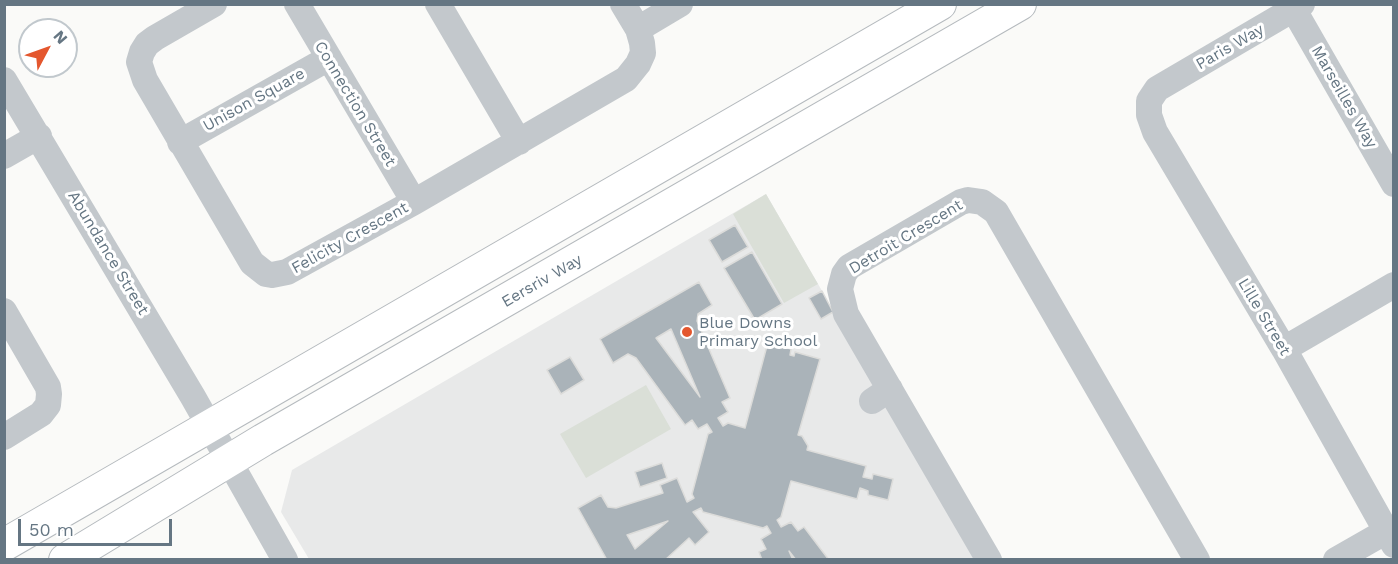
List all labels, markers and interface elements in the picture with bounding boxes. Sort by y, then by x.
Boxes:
north arrow [18,18,78,78]
street label: Paris Way [1193,20,1267,74]
text: N [49,26,72,48]
street label: Connection Street [310,38,400,170]
street label: Marseilles Way [1307,42,1381,152]
street label: Unison Square [200,64,308,136]
street label: Abundance Street [63,188,153,318]
street label: Detroit Crescent [846,196,966,278]
street label: Felicity Crescent [288,198,412,278]
street label: Eersriv Way [498,250,586,312]
street label: Lille Street [1234,275,1294,359]
place label: Blue Downs Primary School [699,313,817,351]
marker: Blue Downs Primary School [680,325,694,339]
scale bar [21,507,176,545]
text: 50 m [29,519,74,540]

